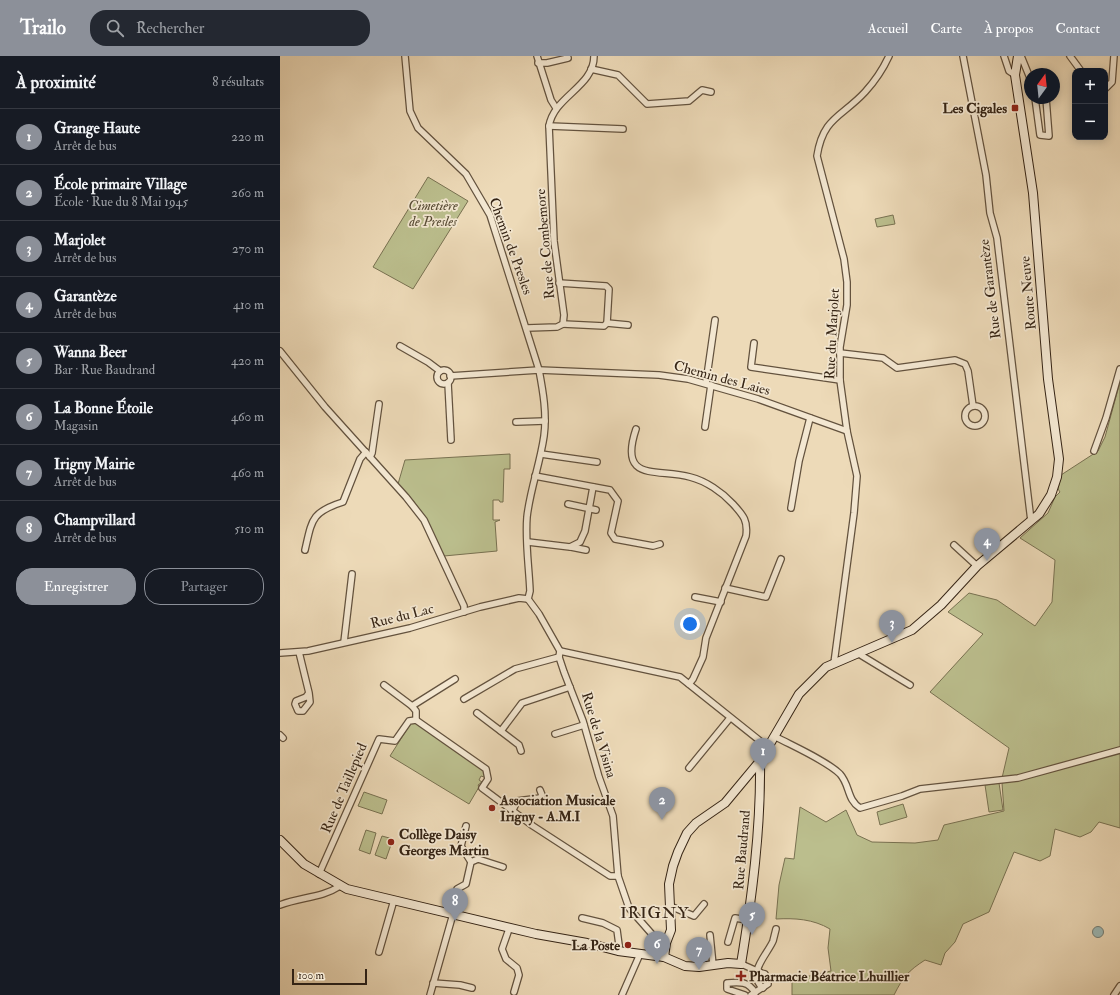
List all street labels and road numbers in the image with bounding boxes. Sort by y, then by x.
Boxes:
street label: Rue de Combemore [532,188,558,300]
street label: Chemin de Presles [486,195,536,297]
street label: Rue de Garantèze [975,238,1005,340]
street label: Route Neuve [1016,255,1040,331]
street label: Rue du Marjolet [821,288,843,380]
street label: Chemin des Laies [672,357,772,399]
street label: Rue du Lac [369,600,436,632]
street label: Rue de la Visina [578,690,620,780]
street label: Rue de Taillepied [317,740,372,836]
street label: Rue Baudrand [730,809,754,891]

